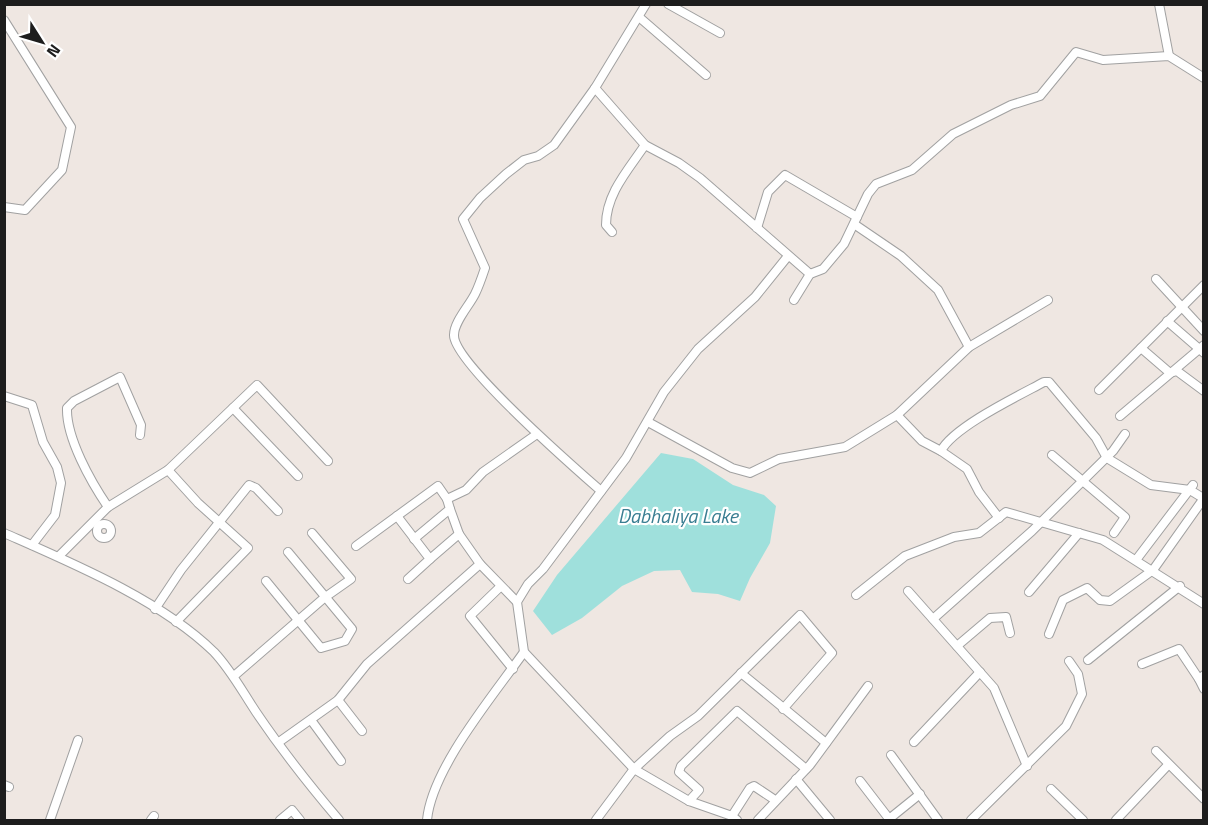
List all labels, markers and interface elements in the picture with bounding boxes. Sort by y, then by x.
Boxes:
north arrow [12,12,72,72]
text: N [41,39,67,63]
water label: Dabhaliya Lake [618,500,740,531]

